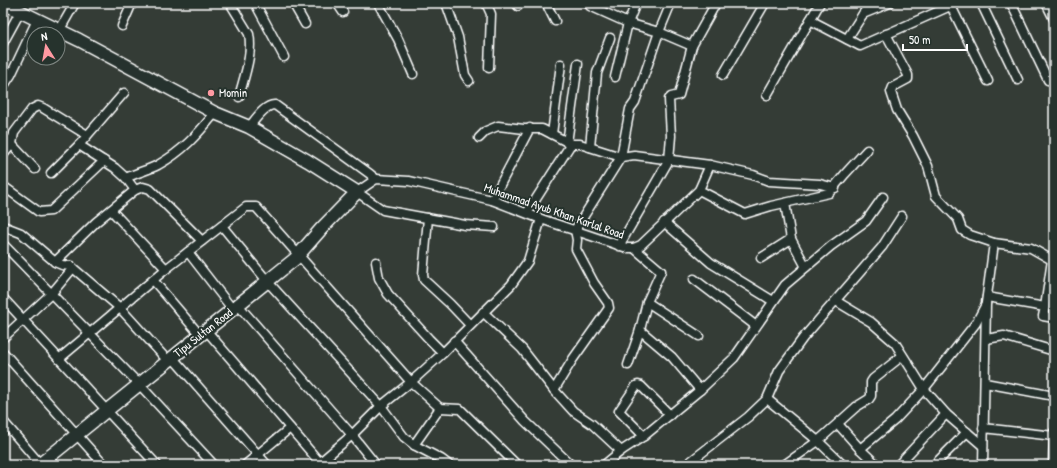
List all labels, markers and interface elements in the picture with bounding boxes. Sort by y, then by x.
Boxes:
north arrow [26,26,66,66]
scale bar [903,26,967,52]
text: N [40,29,48,44]
text: 50 m [909,31,930,48]
place label: Momin [219,84,247,101]
marker: Momin [206,88,216,98]
street label: Muhammad Ayub Khan Karlal Road [482,179,627,243]
street label: Tipu Sultan Road [169,304,236,361]

